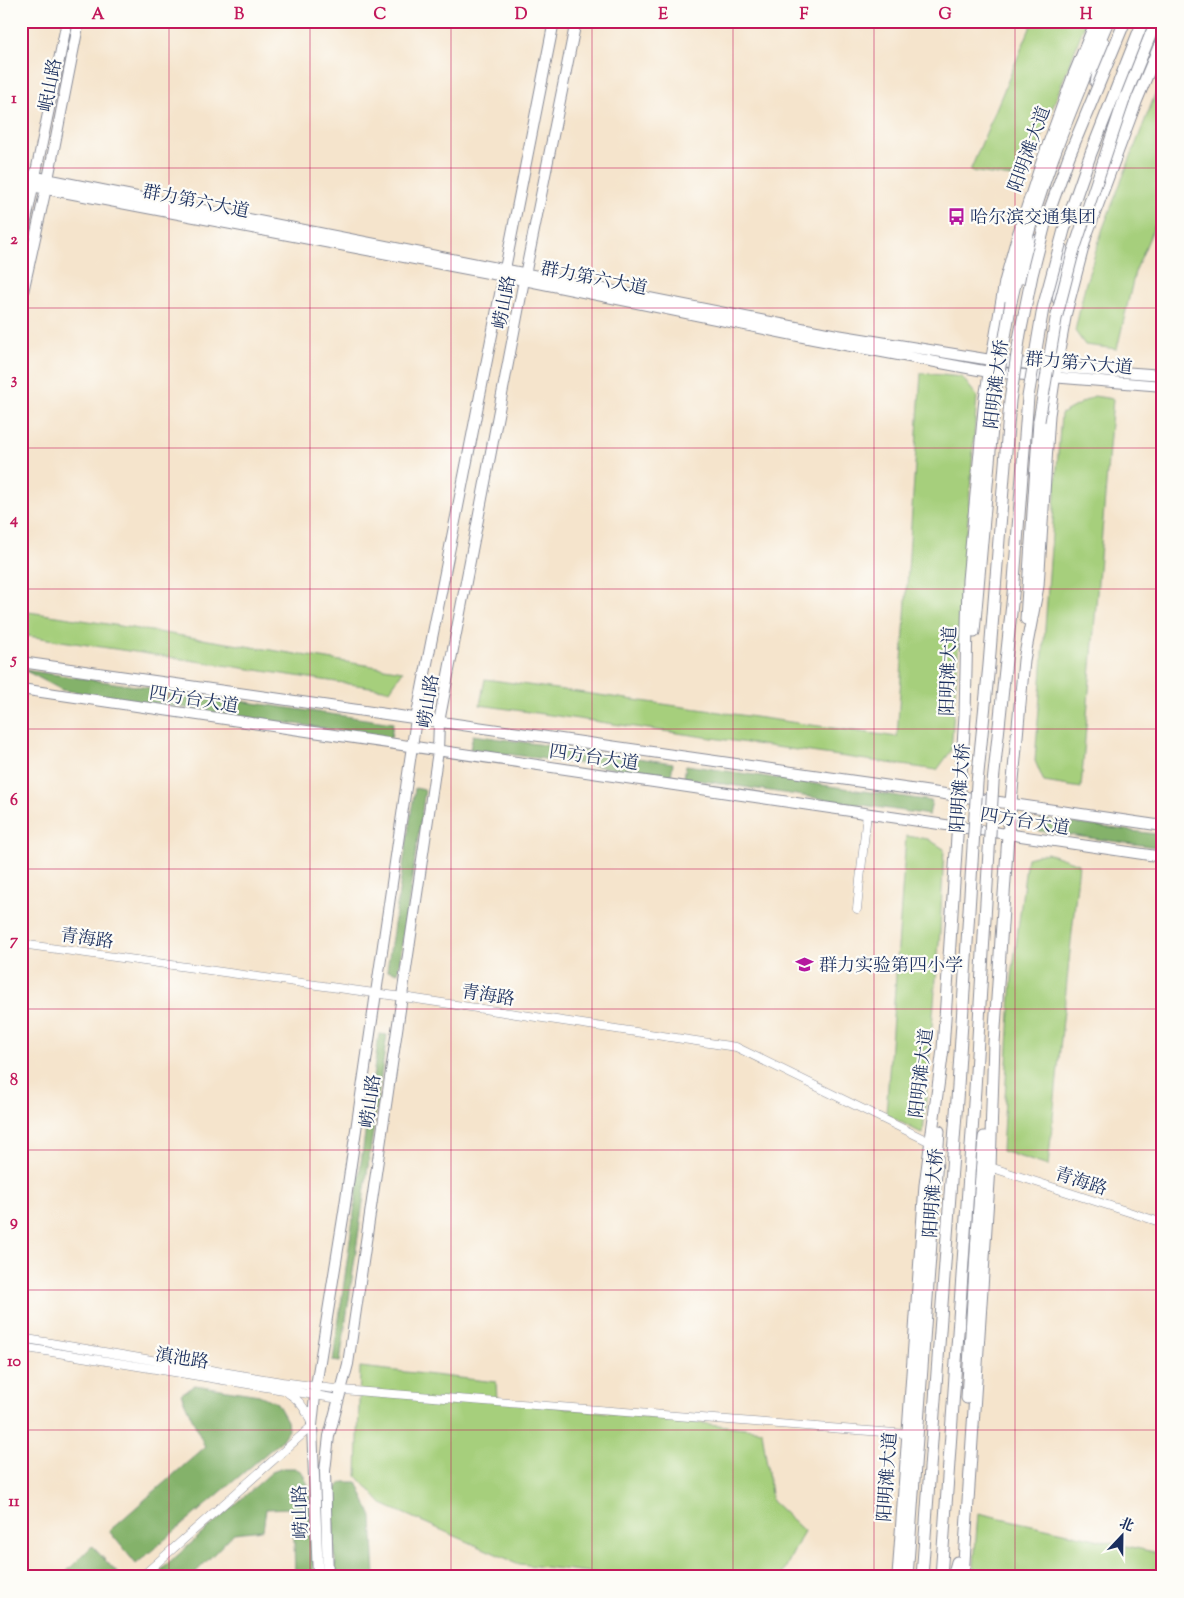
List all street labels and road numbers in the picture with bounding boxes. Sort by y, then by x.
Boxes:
street label: 岷山路 [34,56,70,114]
street label: 阳明滩大道 [1003,103,1058,196]
street label: 群力第六大道 [140,180,251,226]
street label: 群力第六大道 [538,257,649,303]
street label: 崂山路 [488,273,524,331]
street label: 阳明滩大桥 [980,338,1016,430]
street label: 群力第六大道 [1024,347,1134,383]
street label: 阳明滩大道 [935,626,965,716]
street label: 崂山路 [413,673,447,730]
street label: 四方台大道 [147,681,240,721]
street label: 四方台大道 [547,740,640,778]
street label: 阳明滩大桥 [946,742,978,834]
street label: 四方台大道 [978,803,1071,843]
street label: 青海路 [58,923,115,957]
street label: 青海路 [459,980,516,1014]
street label: 阳明滩大道 [905,1027,941,1119]
street label: 崂山路 [355,1073,389,1130]
street label: 阳明滩大桥 [919,1147,951,1239]
street label: 青海路 [1051,1162,1110,1204]
street label: 滇池路 [153,1343,210,1377]
street label: 阳明滩大道 [873,1431,905,1523]
street label: 崂山路 [288,1484,316,1539]

